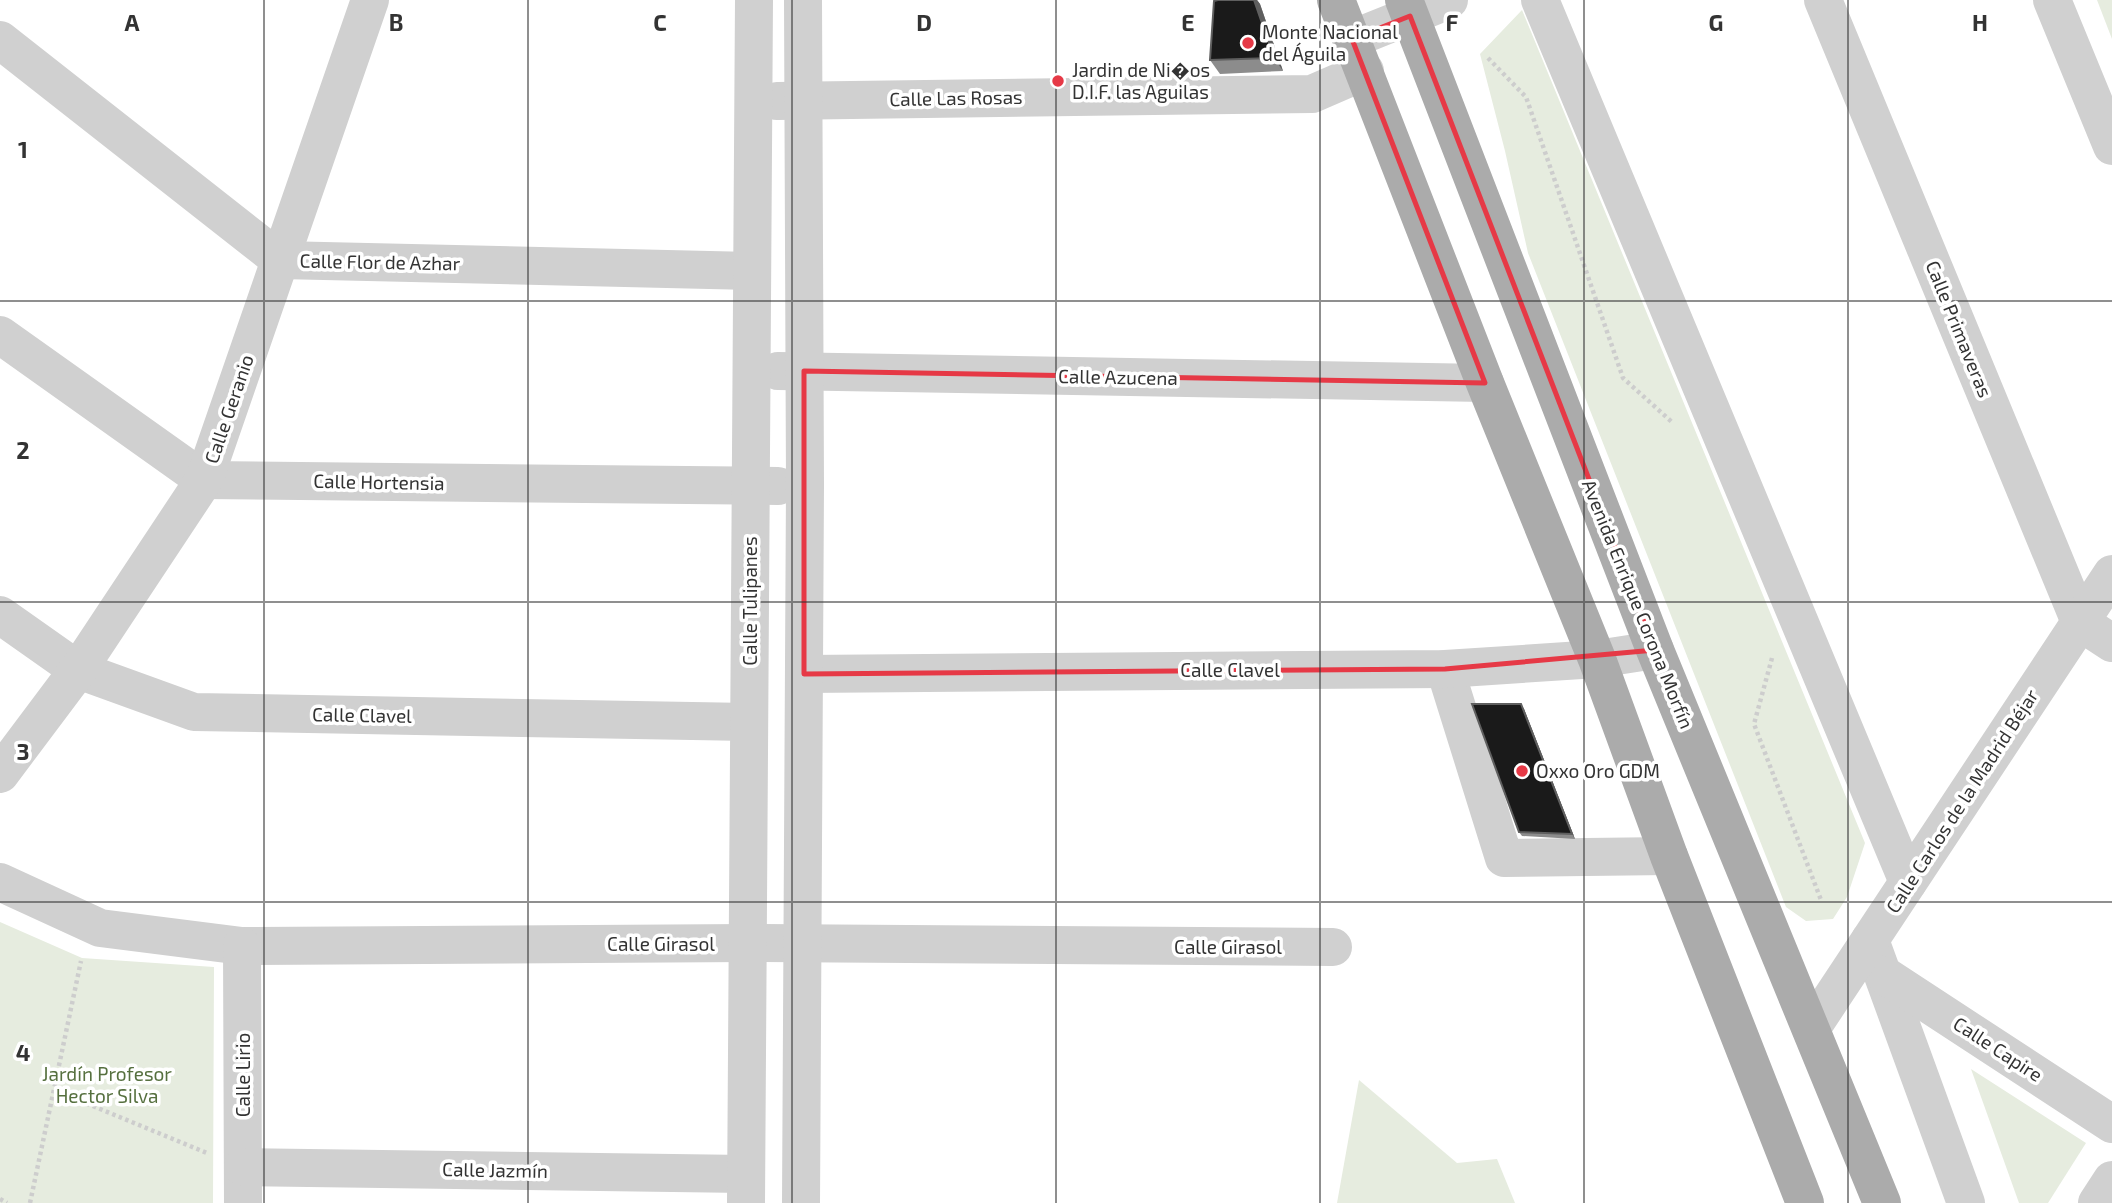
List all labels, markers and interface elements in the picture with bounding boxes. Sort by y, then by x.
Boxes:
text: A [124,8,140,36]
text: B [389,8,403,36]
text: C [653,8,667,36]
text: D [916,8,932,36]
text: E [1181,8,1195,36]
text: F [1446,8,1459,36]
text: G [1709,8,1723,36]
text: H [1972,8,1988,36]
place label: Monte Nacional del Águila [1262,20,1398,65]
marker: Monte Nacional del Águila [1240,35,1256,51]
place label: Jardin de Ni�os D.I.F. las Aguilas [1072,58,1210,103]
marker: Jardin de Ni�os D.I.F. las Aguilas [1050,73,1066,89]
street label: Calle Las Rosas [889,85,1023,110]
text: 1 [18,135,28,163]
street label: Calle Flor de Azhar [300,249,461,274]
street label: Calle Primaveras [1922,257,1997,401]
street label: Calle Geranio [199,351,258,466]
street label: Calle Azucena [1058,364,1178,389]
text: 2 [16,436,30,464]
street label: Calle Hortensia [313,469,445,494]
street label: Avenida Enrique Corona Morfín [1578,476,1699,732]
street label: Calle Tulipanes [738,536,761,666]
street label: Calle Clavel [1180,658,1280,681]
street label: Calle Carlos de la Madrid Béjar [1881,684,2043,917]
street label: Calle Clavel [312,702,412,727]
text: 3 [16,737,30,765]
place label: Oxxo Oro GDM [1536,759,1660,782]
marker: Oxxo Oro GDM [1514,763,1530,779]
street label: Calle Girasol [607,932,715,955]
street label: Calle Girasol [1174,935,1282,958]
street label: Calle Capire [1949,1011,2047,1086]
street label: Calle Lirio [231,1033,254,1117]
text: 4 [16,1038,30,1066]
park label: Jardín Profesor Hector Silva [42,1062,172,1107]
street label: Calle Jazmín [442,1157,548,1182]

